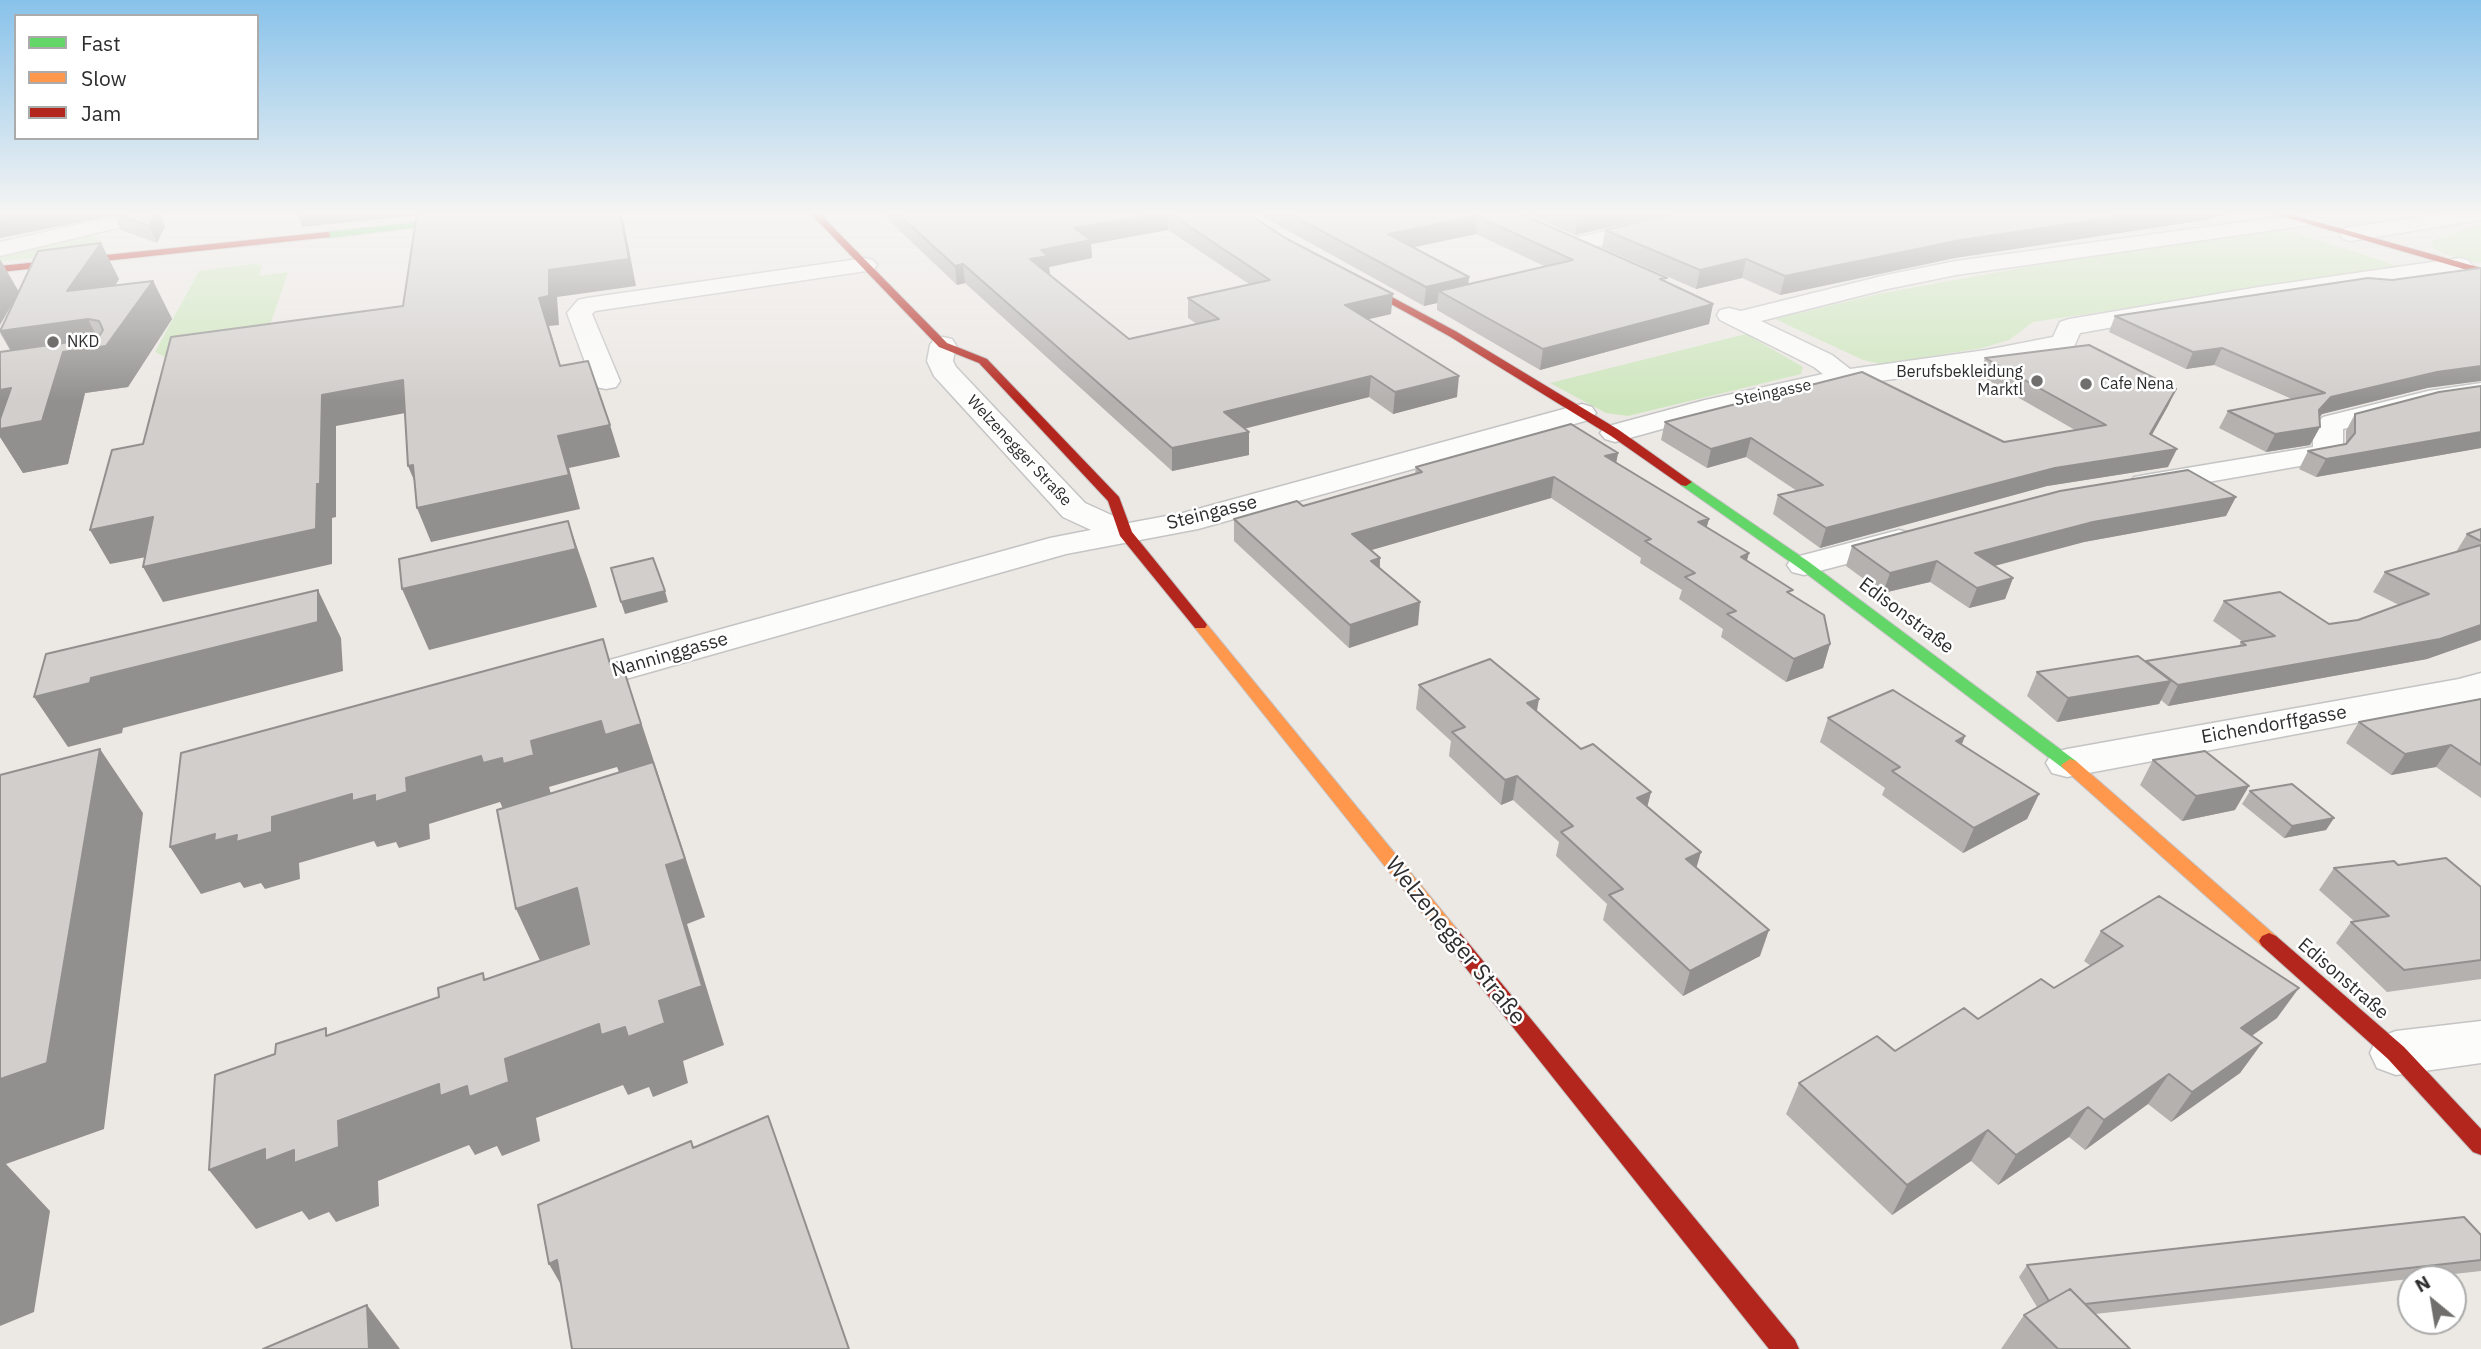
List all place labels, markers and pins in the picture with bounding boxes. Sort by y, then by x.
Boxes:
place label: NKD [67,332,99,352]
marker: NKD [45,334,61,350]
place label: Berufsbekleidung Marktl [1896,362,2023,400]
marker: Berufsbekleidung Marktl [2029,373,2045,389]
place label: Cafe Nena [2100,374,2174,394]
marker: Cafe Nena [2078,376,2094,392]

